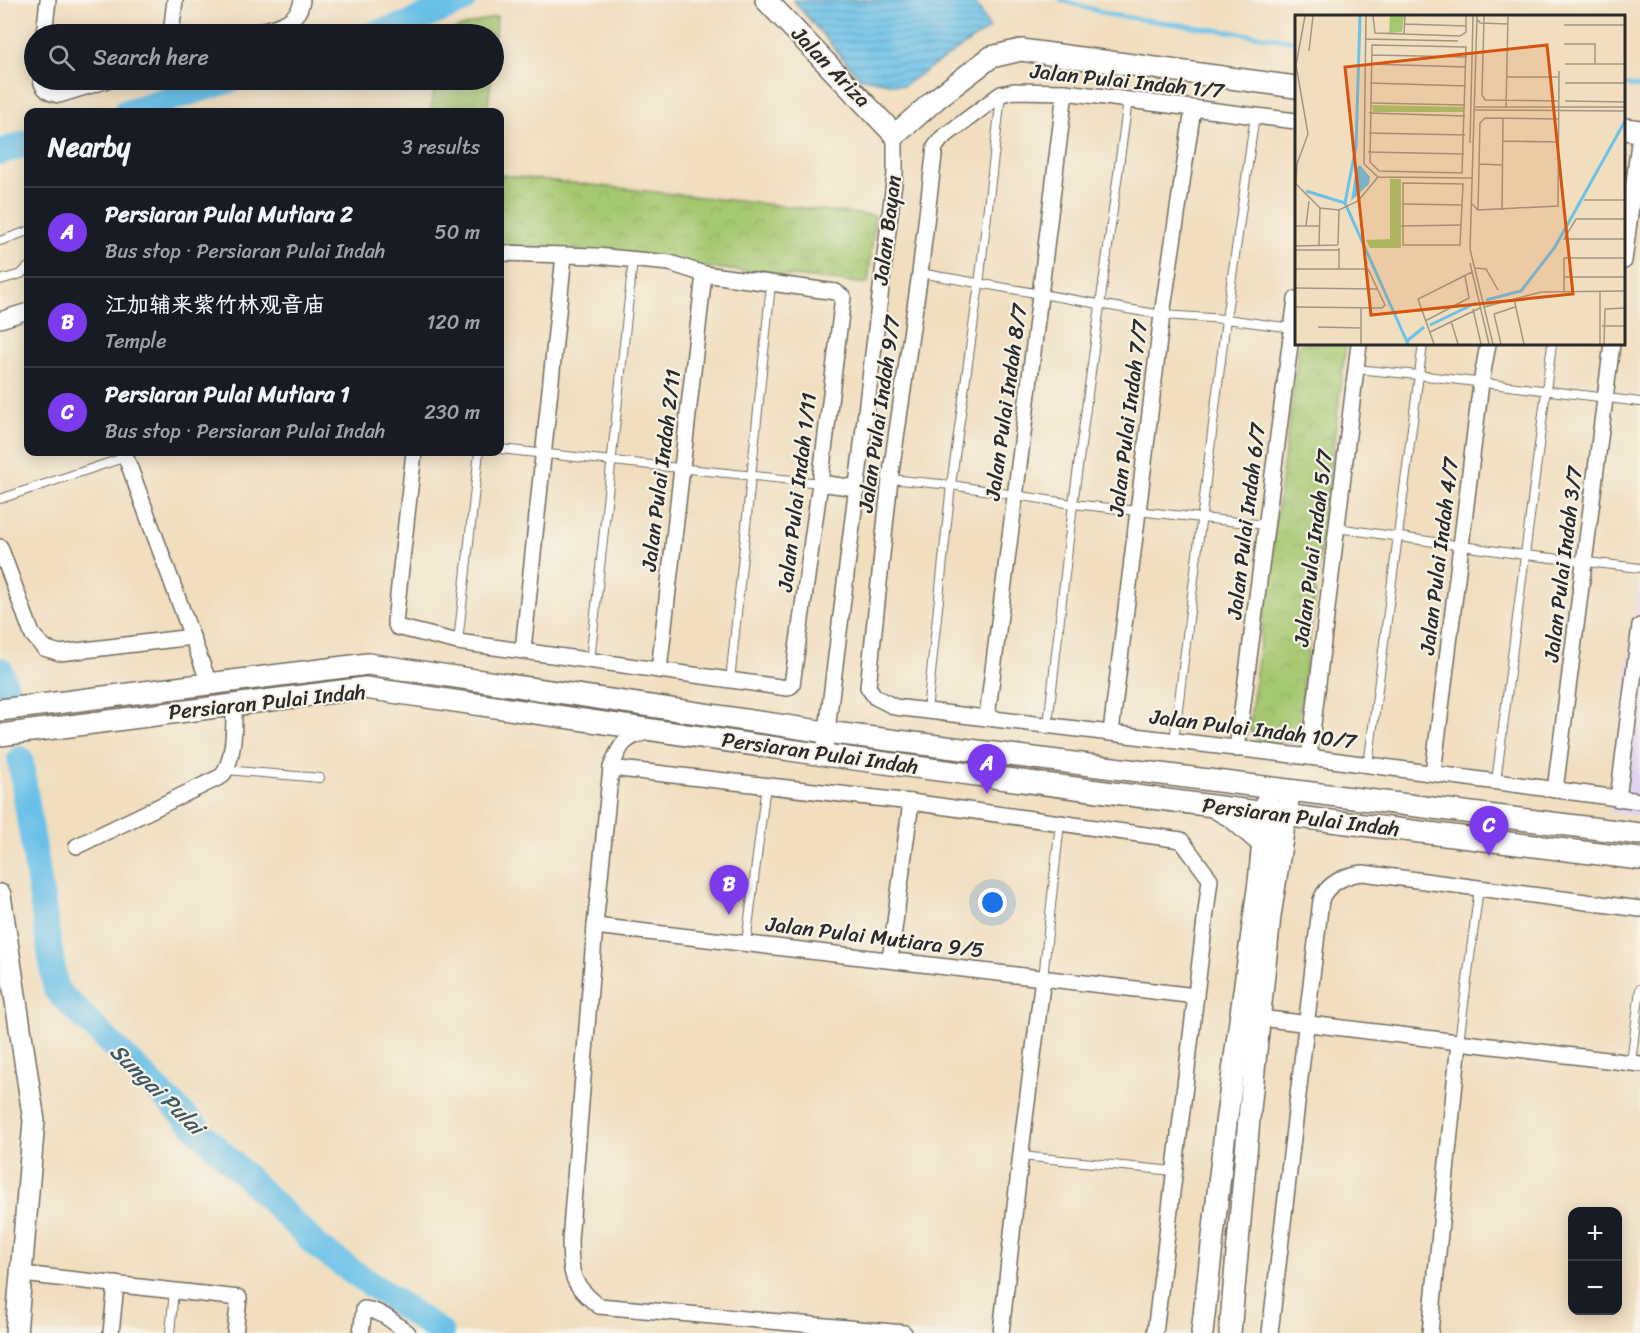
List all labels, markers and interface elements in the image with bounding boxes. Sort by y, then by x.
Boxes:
inset map [1295,15,1625,345]
street label: Jalan Ariza [781,16,881,117]
search box [24,24,504,90]
text: Search here [93,38,209,77]
icon: search [45,41,78,74]
street label: Jalan Pulai Indah 1/7 [1027,52,1228,110]
text: Nearby [48,124,130,170]
text: 3 results [402,130,480,165]
street label: Jalan Bayan [861,173,913,288]
text: Persiaran Pulai Mutiara 2 [105,195,353,234]
text: A [61,215,74,250]
text: 50 m [435,215,480,250]
text: Bus stop · Persiaran Pulai Indah [105,234,385,269]
text: 江加辅来紫竹林观音庙 [105,285,325,324]
street label: Jalan Pulai Indah 8/7 [973,299,1039,504]
text: B [61,305,74,340]
text: 120 m [427,305,480,340]
street label: Jalan Pulai Indah 9/7 [846,311,912,516]
street label: Jalan Pulai Indah 7/7 [1097,316,1159,519]
text: Temple [105,324,167,359]
street label: Jalan Pulai Indah 2/11 [630,367,692,574]
text: Persiaran Pulai Mutiara 1 [105,375,350,414]
street label: Jalan Pulai Indah 1/11 [766,390,828,595]
text: C [61,395,74,430]
text: 230 m [424,395,480,430]
text: Bus stop · Persiaran Pulai Indah [105,414,385,449]
street label: Jalan Pulai Indah 6/7 [1215,419,1277,622]
street label: Jalan Pulai Indah 5/7 [1282,445,1344,650]
street label: Jalan Pulai Indah 4/7 [1408,453,1470,658]
street label: Jalan Pulai Indah 3/7 [1532,462,1594,665]
street label: Persiaran Pulai Indah [166,673,368,731]
street label: Jalan Pulai Indah 10/7 [1147,697,1360,761]
street label: Persiaran Pulai Indah [719,720,921,786]
pin: A [968,744,1006,794]
street label: Persiaran Pulai Indah [1200,786,1402,848]
pin: C [1470,806,1508,856]
pin: B [710,866,748,915]
your location [978,888,1007,917]
street label: Jalan Pulai Mutiara 9/5 [763,905,986,969]
water label: Sungai Pulai [100,1033,217,1147]
map controls [1568,1207,1622,1315]
button: + [1568,1207,1622,1261]
button: − [1568,1261,1622,1315]

